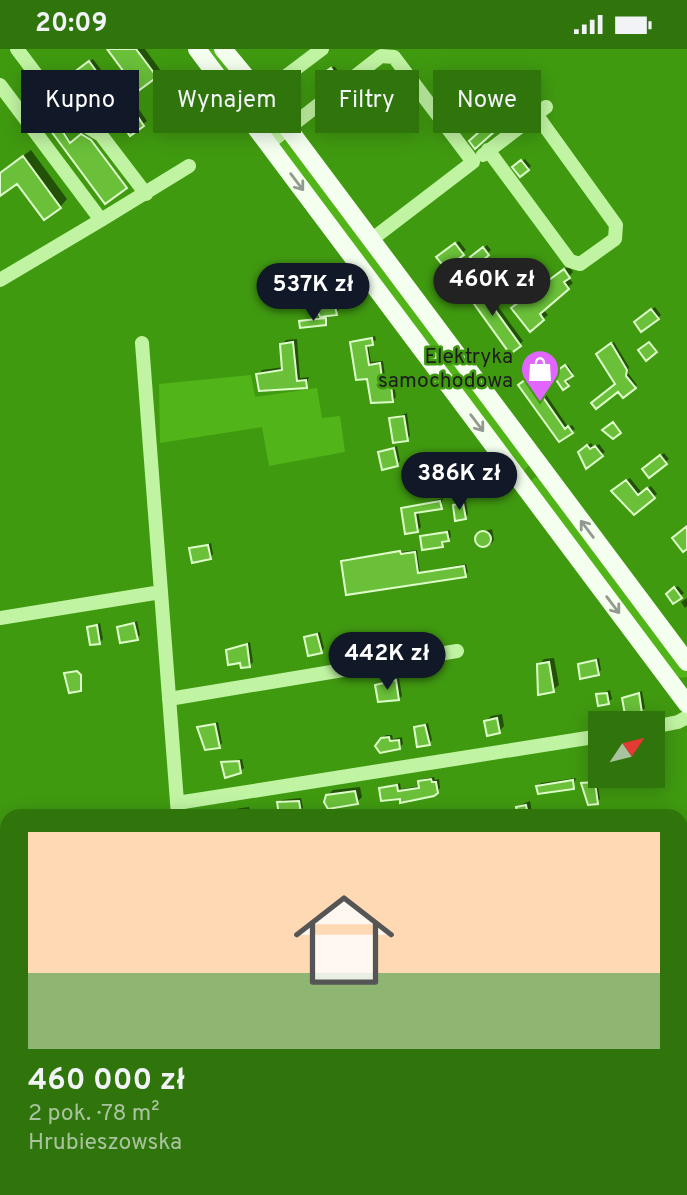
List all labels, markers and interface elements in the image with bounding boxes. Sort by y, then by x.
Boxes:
text: 20:09 [35,8,107,41]
chip: Kupno [21,70,139,133]
chip: Wynajem [153,70,301,133]
chip: Filtry [315,70,419,133]
chip: Nowe [433,70,541,133]
one-way arrow [289,172,304,191]
pin: 460K zł [427,259,557,318]
pin: 537K zł [248,264,378,323]
text: 460K zł [449,266,535,295]
text: 537K zł [273,271,354,300]
place label: Elektryka samochodowa [378,344,513,395]
shop icon: Elektryka samochodowa [519,348,561,403]
one-way arrow [470,413,484,432]
pin: 386K zł [394,453,524,512]
text: 386K zł [417,460,501,489]
one-way arrow [580,520,595,538]
one-way arrow [606,596,621,614]
pin: 442K zł [322,633,452,692]
text: 442K zł [345,640,429,669]
north arrow [588,711,665,787]
map controls [588,711,665,788]
icon: home [281,877,407,1003]
text: 460 000 zł [28,1063,185,1100]
text: 2 pok. · 78 m² [28,1100,160,1129]
text: Hrubieszowska [28,1129,182,1158]

